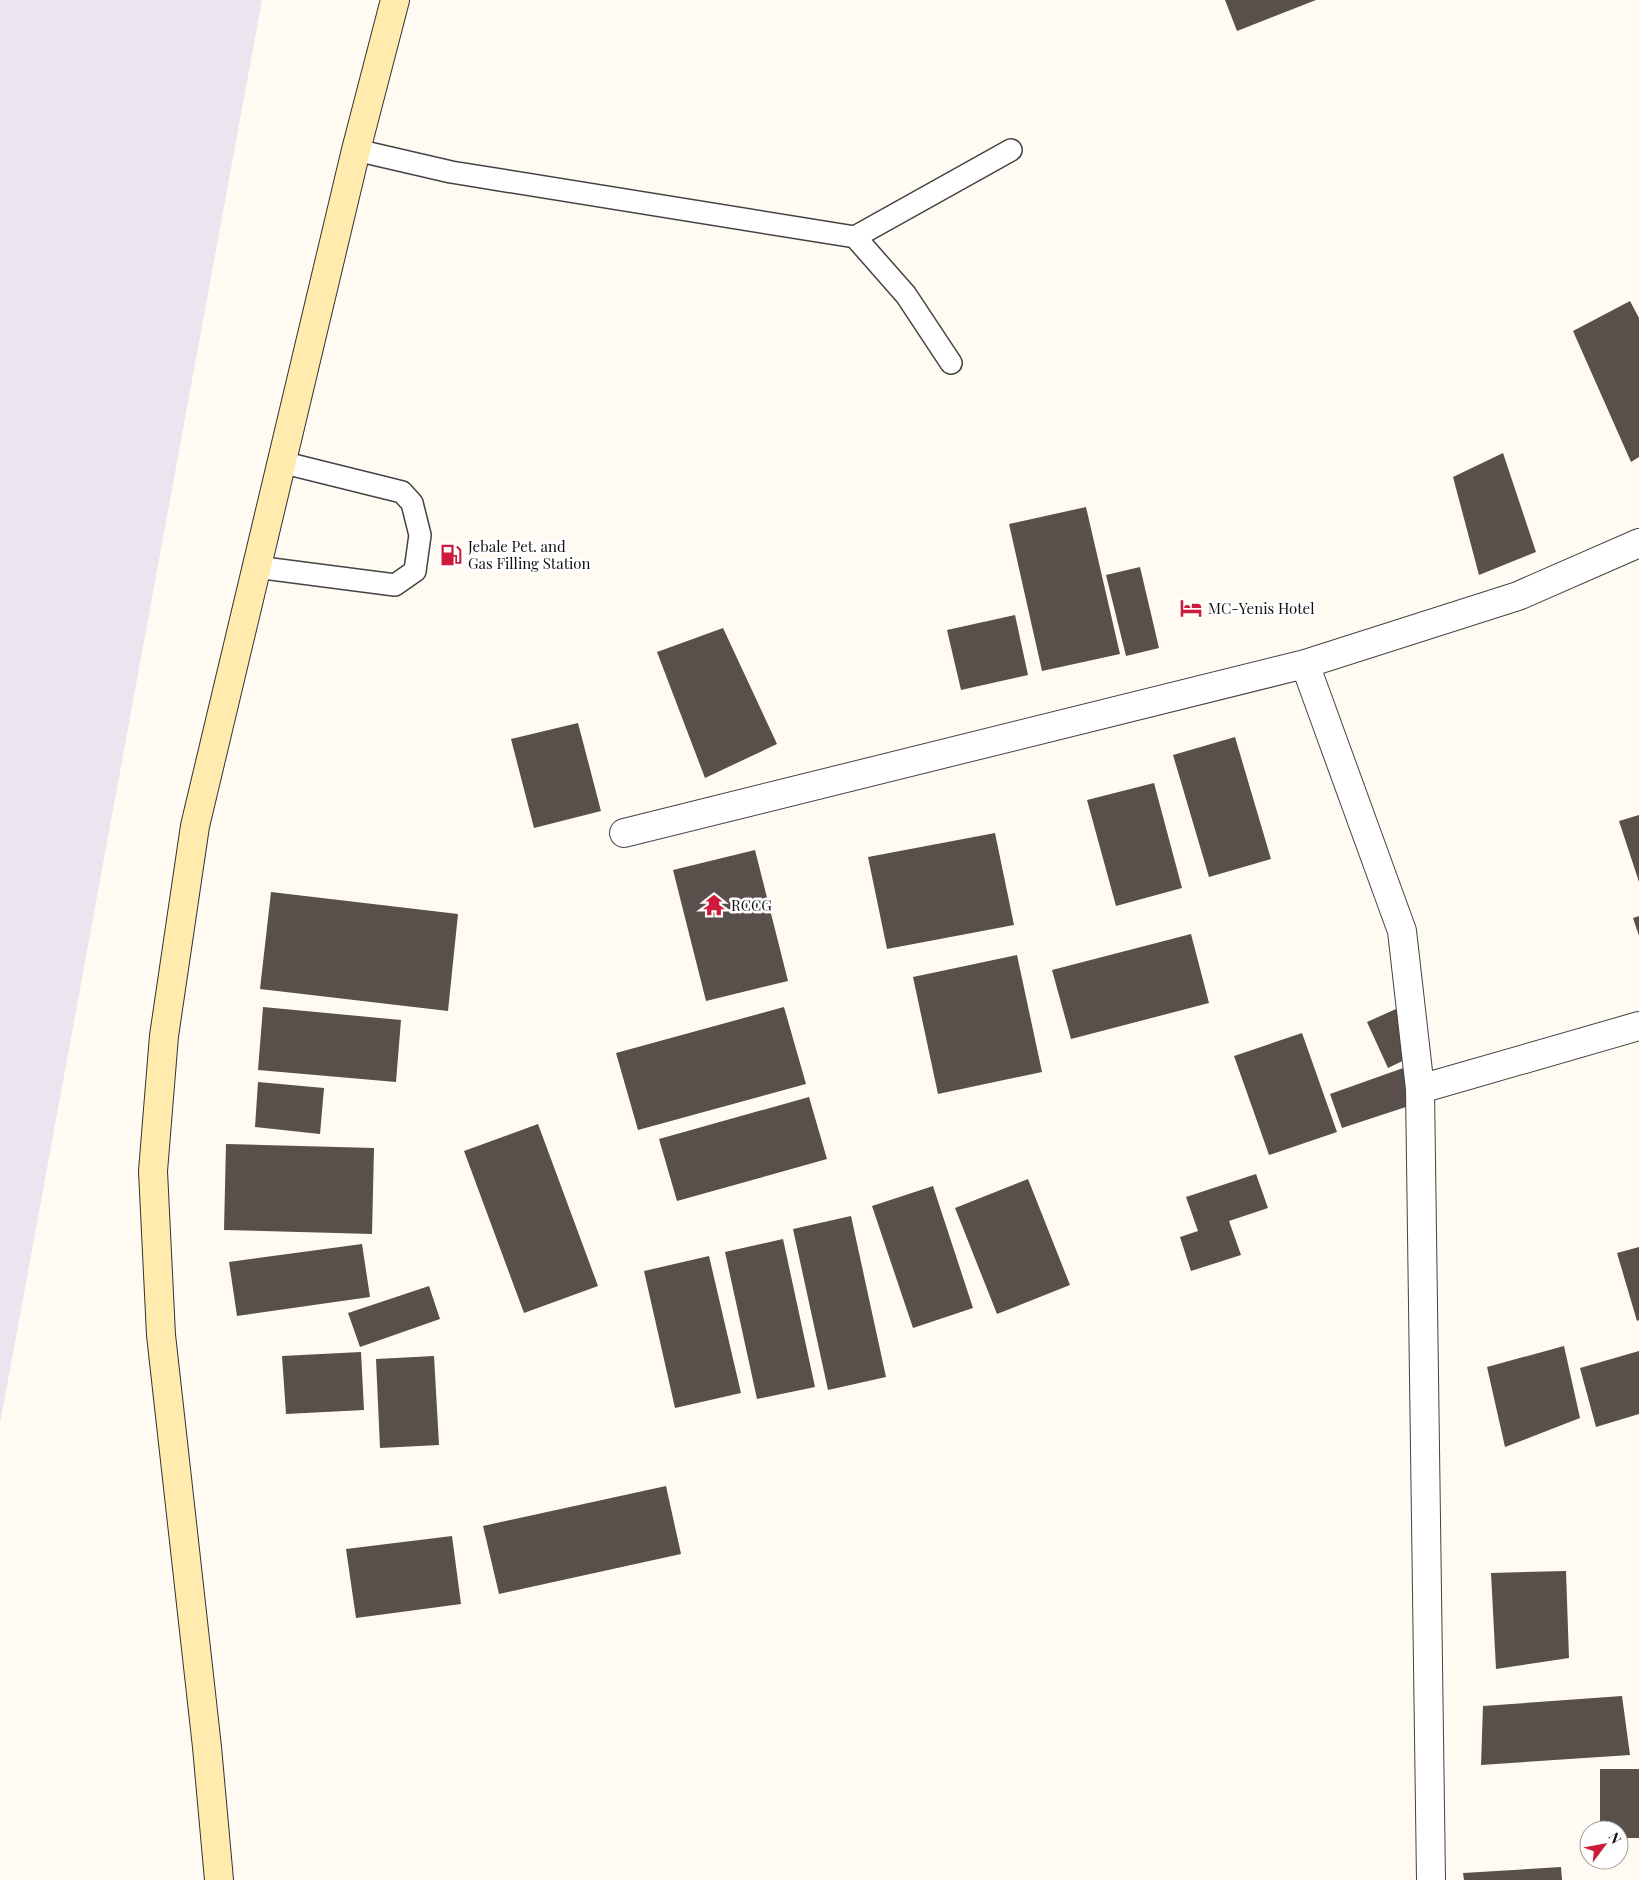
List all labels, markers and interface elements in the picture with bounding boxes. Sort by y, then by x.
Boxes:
place label: Jebale Pet. and Gas Filling Station [467,536,591,573]
fuel station icon: Jebale Pet. and Gas Filling Station [438,542,464,568]
hotel icon: MC-Yenis Hotel [1178,595,1204,621]
place label: MC-Yenis Hotel [1208,598,1315,618]
temple icon: RCCG [701,892,727,918]
place label: RCCG [731,895,772,915]
north arrow [1579,1820,1629,1870]
text: N [1605,1829,1626,1847]

